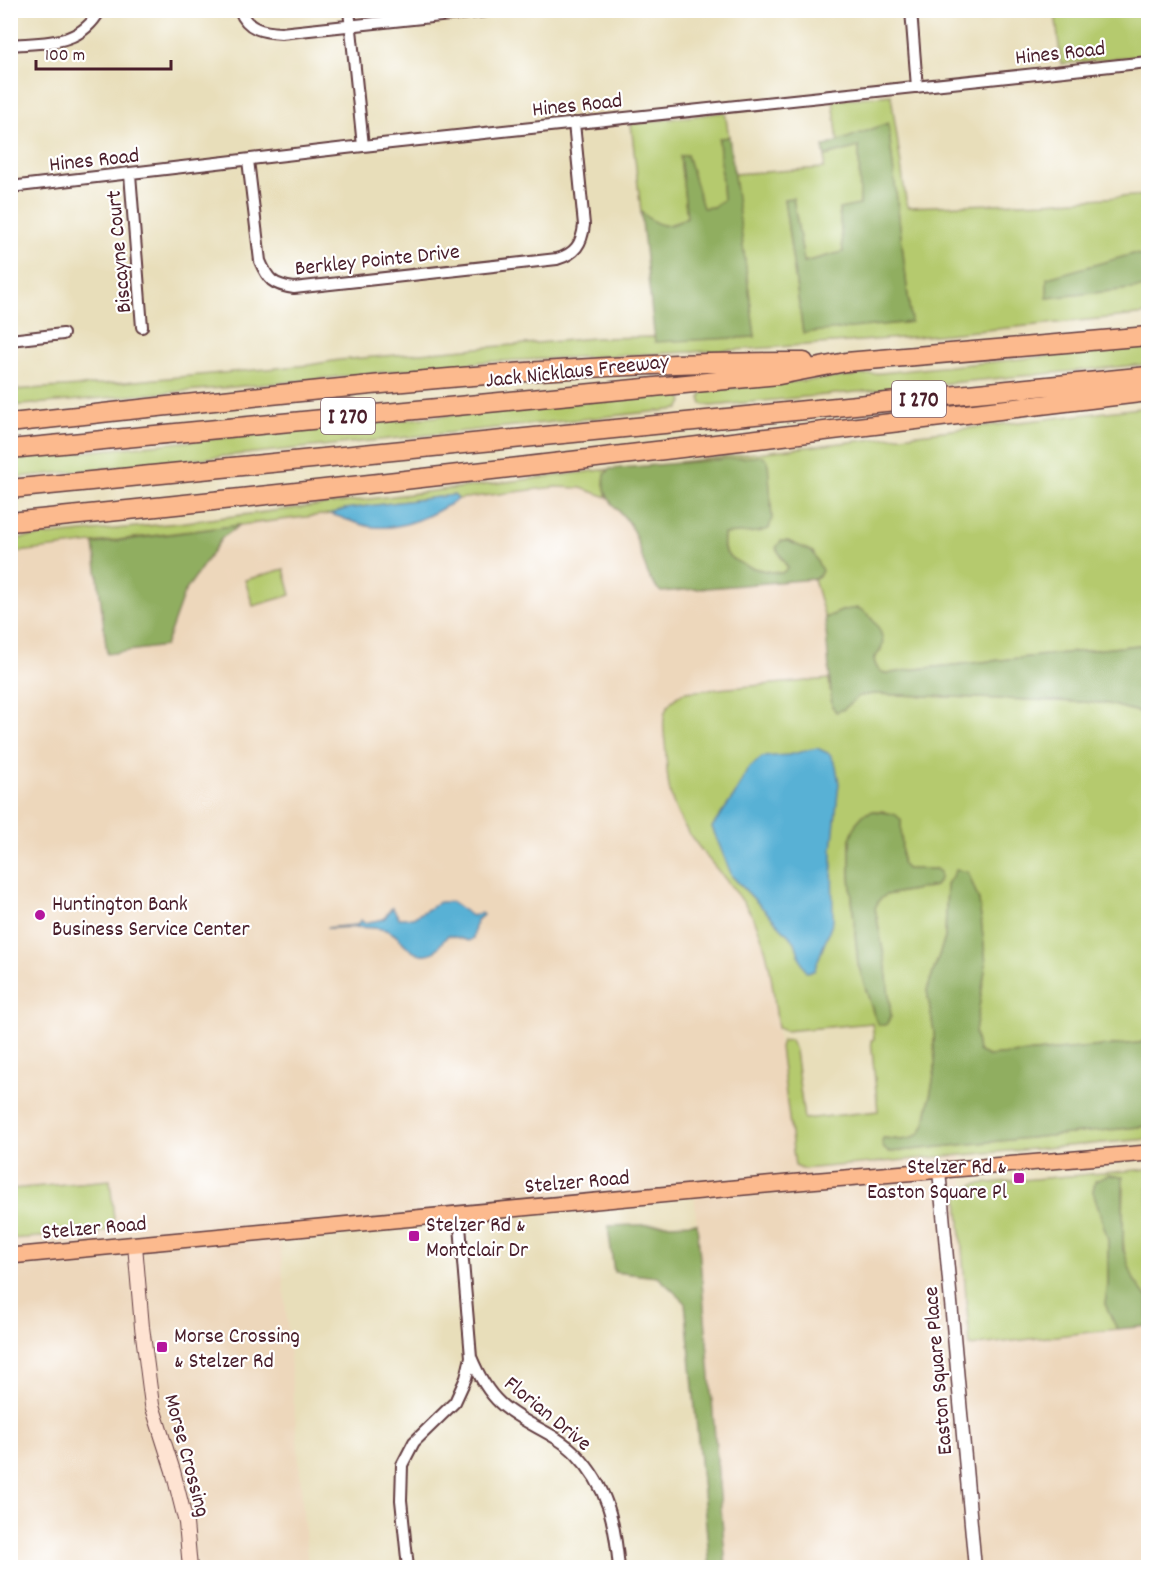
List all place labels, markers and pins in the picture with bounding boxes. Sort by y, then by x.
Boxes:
place label: Huntington Bank Business Service Center [52,890,250,946]
marker: Huntington Bank Business Service Center [33,908,47,922]
place label: Stelzer Rd & Easton Square Pl [867,1153,1007,1209]
marker: Stelzer Rd & Easton Square Pl [1012,1171,1026,1185]
place label: Stelzer Rd & Montclair Dr [426,1211,529,1267]
marker: Stelzer Rd & Montclair Dr [407,1229,421,1243]
place label: Morse Crossing & Stelzer Rd [174,1322,300,1378]
marker: Morse Crossing & Stelzer Rd [155,1340,169,1354]

